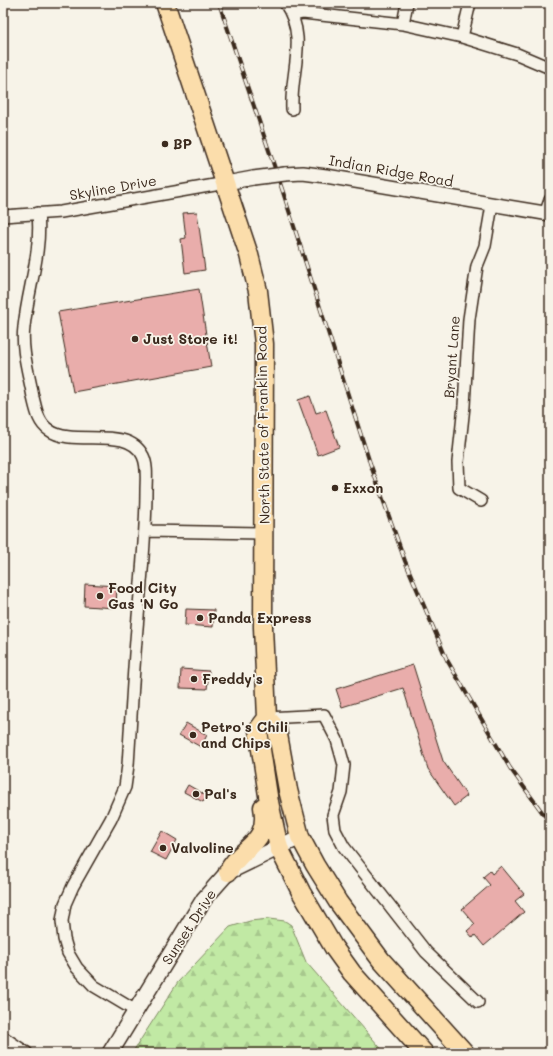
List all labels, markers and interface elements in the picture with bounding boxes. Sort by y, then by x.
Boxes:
place label: BP [173,134,192,153]
marker: BP [160,139,170,149]
street label: Indian Ridge Road [327,150,455,191]
street label: Skyline Drive [68,170,158,205]
street label: Bryant Lane [439,315,464,399]
street label: North State of Franklin Road [251,326,274,524]
place label: Just Store it! [143,329,238,348]
marker: Just Store it! [130,334,140,344]
place label: Exxon [343,478,383,497]
marker: Exxon [330,483,340,493]
place label: Food City Gas 'N Go [108,578,179,613]
marker: Food City Gas 'N Go [95,591,105,601]
place label: Panda Express [208,608,312,627]
marker: Panda Express [195,613,205,623]
place label: Freddy's [202,669,263,688]
marker: Freddy's [189,674,199,684]
place label: Petro's Chili and Chips [201,717,289,752]
marker: Petro's Chili and Chips [188,730,198,740]
place label: Pal's [204,784,237,803]
marker: Pal's [191,789,201,799]
place label: Valvoline [171,838,234,857]
marker: Valvoline [158,843,168,853]
street label: Sunset Drive [157,885,220,968]

